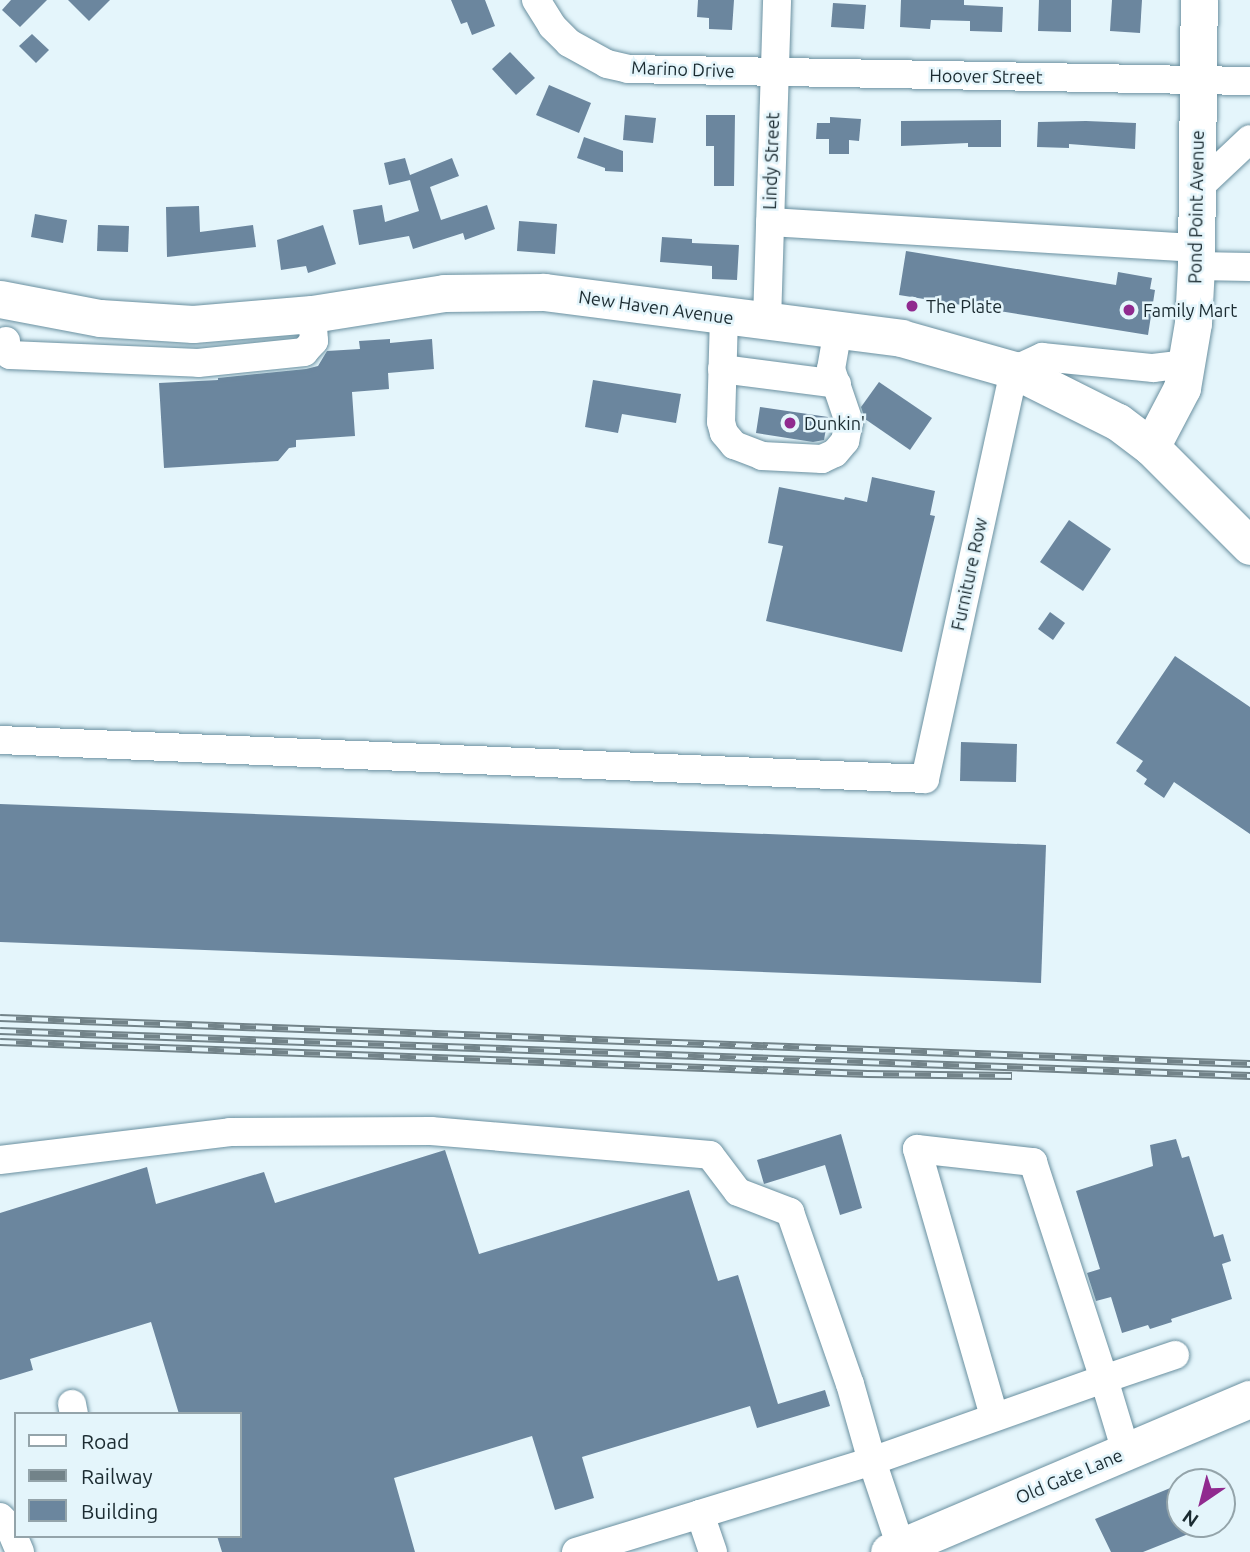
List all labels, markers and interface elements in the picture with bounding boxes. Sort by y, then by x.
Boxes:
street label: Marino Drive [631,56,735,82]
street label: Hoover Street [929,64,1043,88]
street label: Lindy Street [759,112,783,210]
street label: Pond Point Avenue [1184,130,1208,284]
street label: New Haven Avenue [577,285,735,329]
place label: The Plate [926,295,1002,317]
marker: The Plate [904,298,920,314]
place label: Family Mart [1143,299,1237,321]
marker: Family Mart [1121,302,1137,318]
place label: Dunkin' [804,412,865,434]
marker: Dunkin' [782,415,798,431]
street label: Furniture Row [946,516,992,632]
legend [14,1412,242,1538]
text: Road [81,1429,129,1453]
street label: Old Gate Lane [1012,1444,1126,1508]
text: Railway [81,1464,153,1488]
north arrow [1166,1468,1236,1538]
text: Building [81,1499,158,1523]
text: N [1178,1505,1202,1532]

